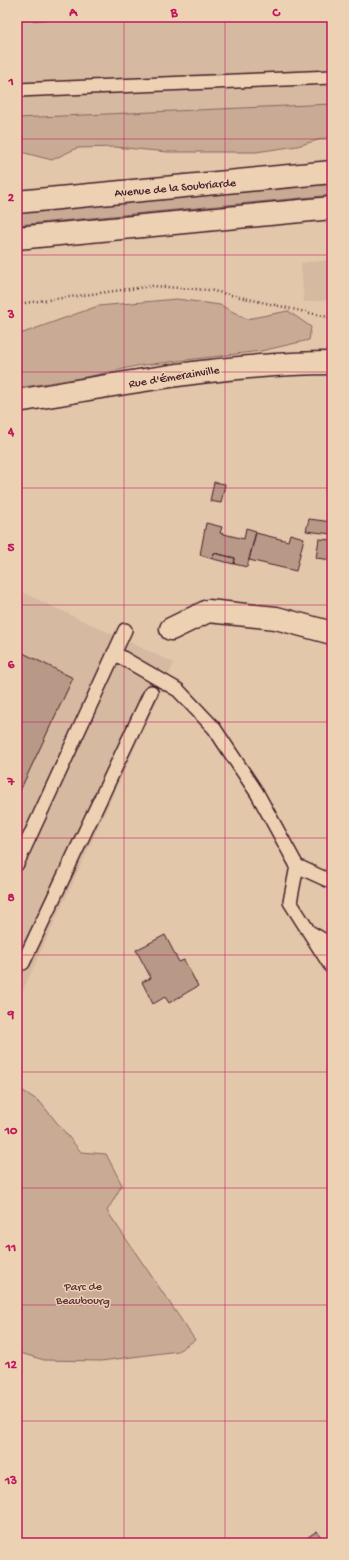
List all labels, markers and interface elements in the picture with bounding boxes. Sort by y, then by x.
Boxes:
text: A [68,6,78,21]
text: B [170,6,179,21]
text: C [271,6,281,21]
text: 1 [7,75,14,90]
street label: Avenue de la Soubriarde [114,177,237,201]
text: 2 [8,191,15,206]
text: 3 [7,308,15,323]
street label: Rue d'Émerainville [128,364,222,392]
text: 4 [7,425,15,440]
text: 5 [8,541,15,556]
text: 6 [8,658,15,673]
text: 7 [7,775,16,790]
text: 8 [7,891,15,906]
text: 9 [7,1008,15,1023]
text: 10 [4,1124,18,1139]
text: 11 [5,1241,16,1256]
park label: Parc de Beaubourg [55,1281,110,1309]
text: 12 [4,1358,17,1373]
text: 13 [4,1474,17,1489]

